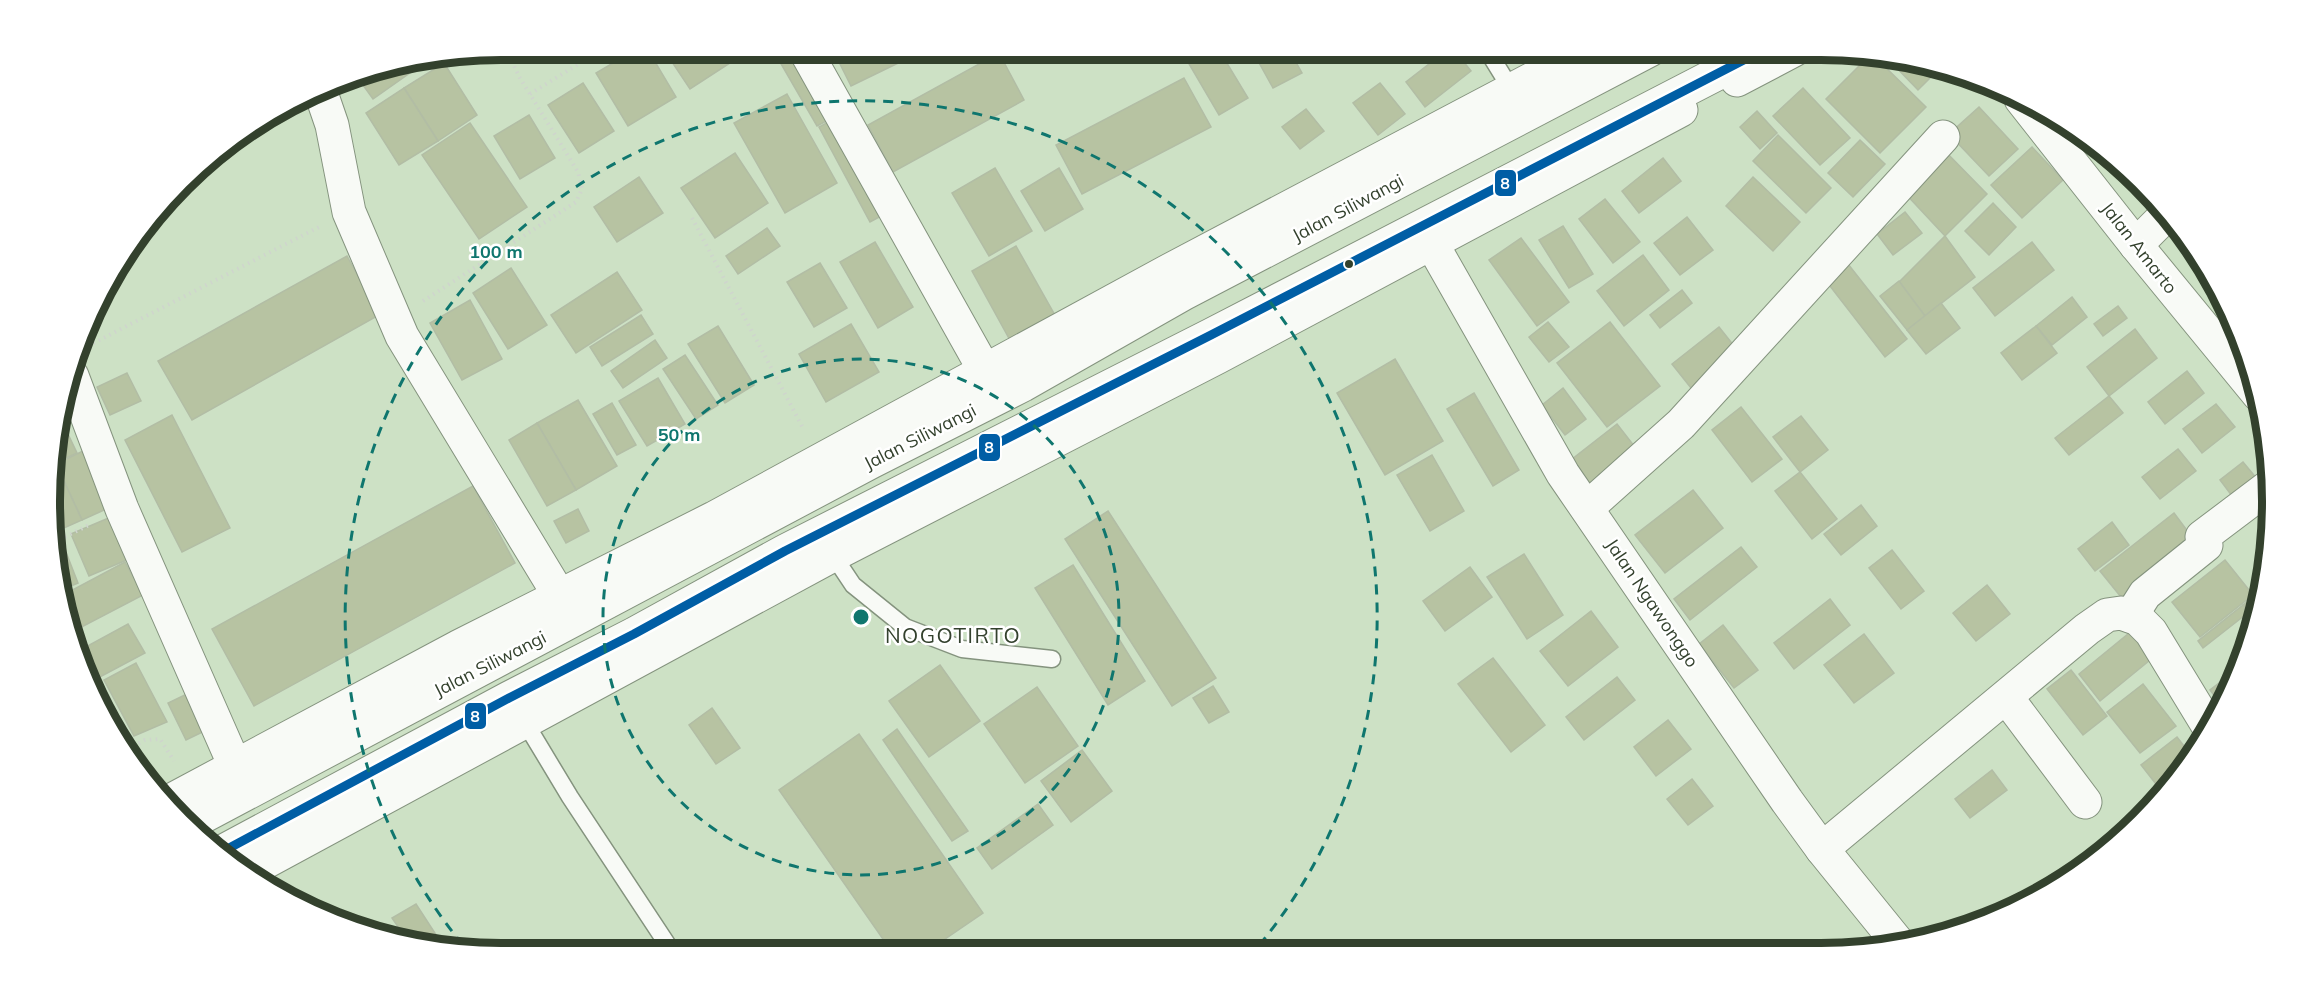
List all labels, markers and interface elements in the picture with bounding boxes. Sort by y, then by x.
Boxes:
street label: Jalan Siliwangi [1288,169,1407,247]
line badge: 8 [1494,169,1517,197]
text: 8 [1500,173,1510,193]
street label: Jalan Amarto [2096,197,2182,298]
text: 100 m [469,240,523,263]
unlabelled marker [1343,258,1355,270]
street label: Jalan Siliwangi [860,398,980,475]
text: 50 m [658,423,700,446]
line badge: 8 [978,433,1001,462]
text: 8 [984,437,994,457]
street label: Jalan Ngawonggo [1601,534,1704,671]
centre of rings [851,607,871,627]
district label: NOGOTIRTO [885,622,1021,648]
street label: Jalan Siliwangi [430,625,550,702]
line badge: 8 [464,702,487,730]
text: 8 [470,706,480,726]

